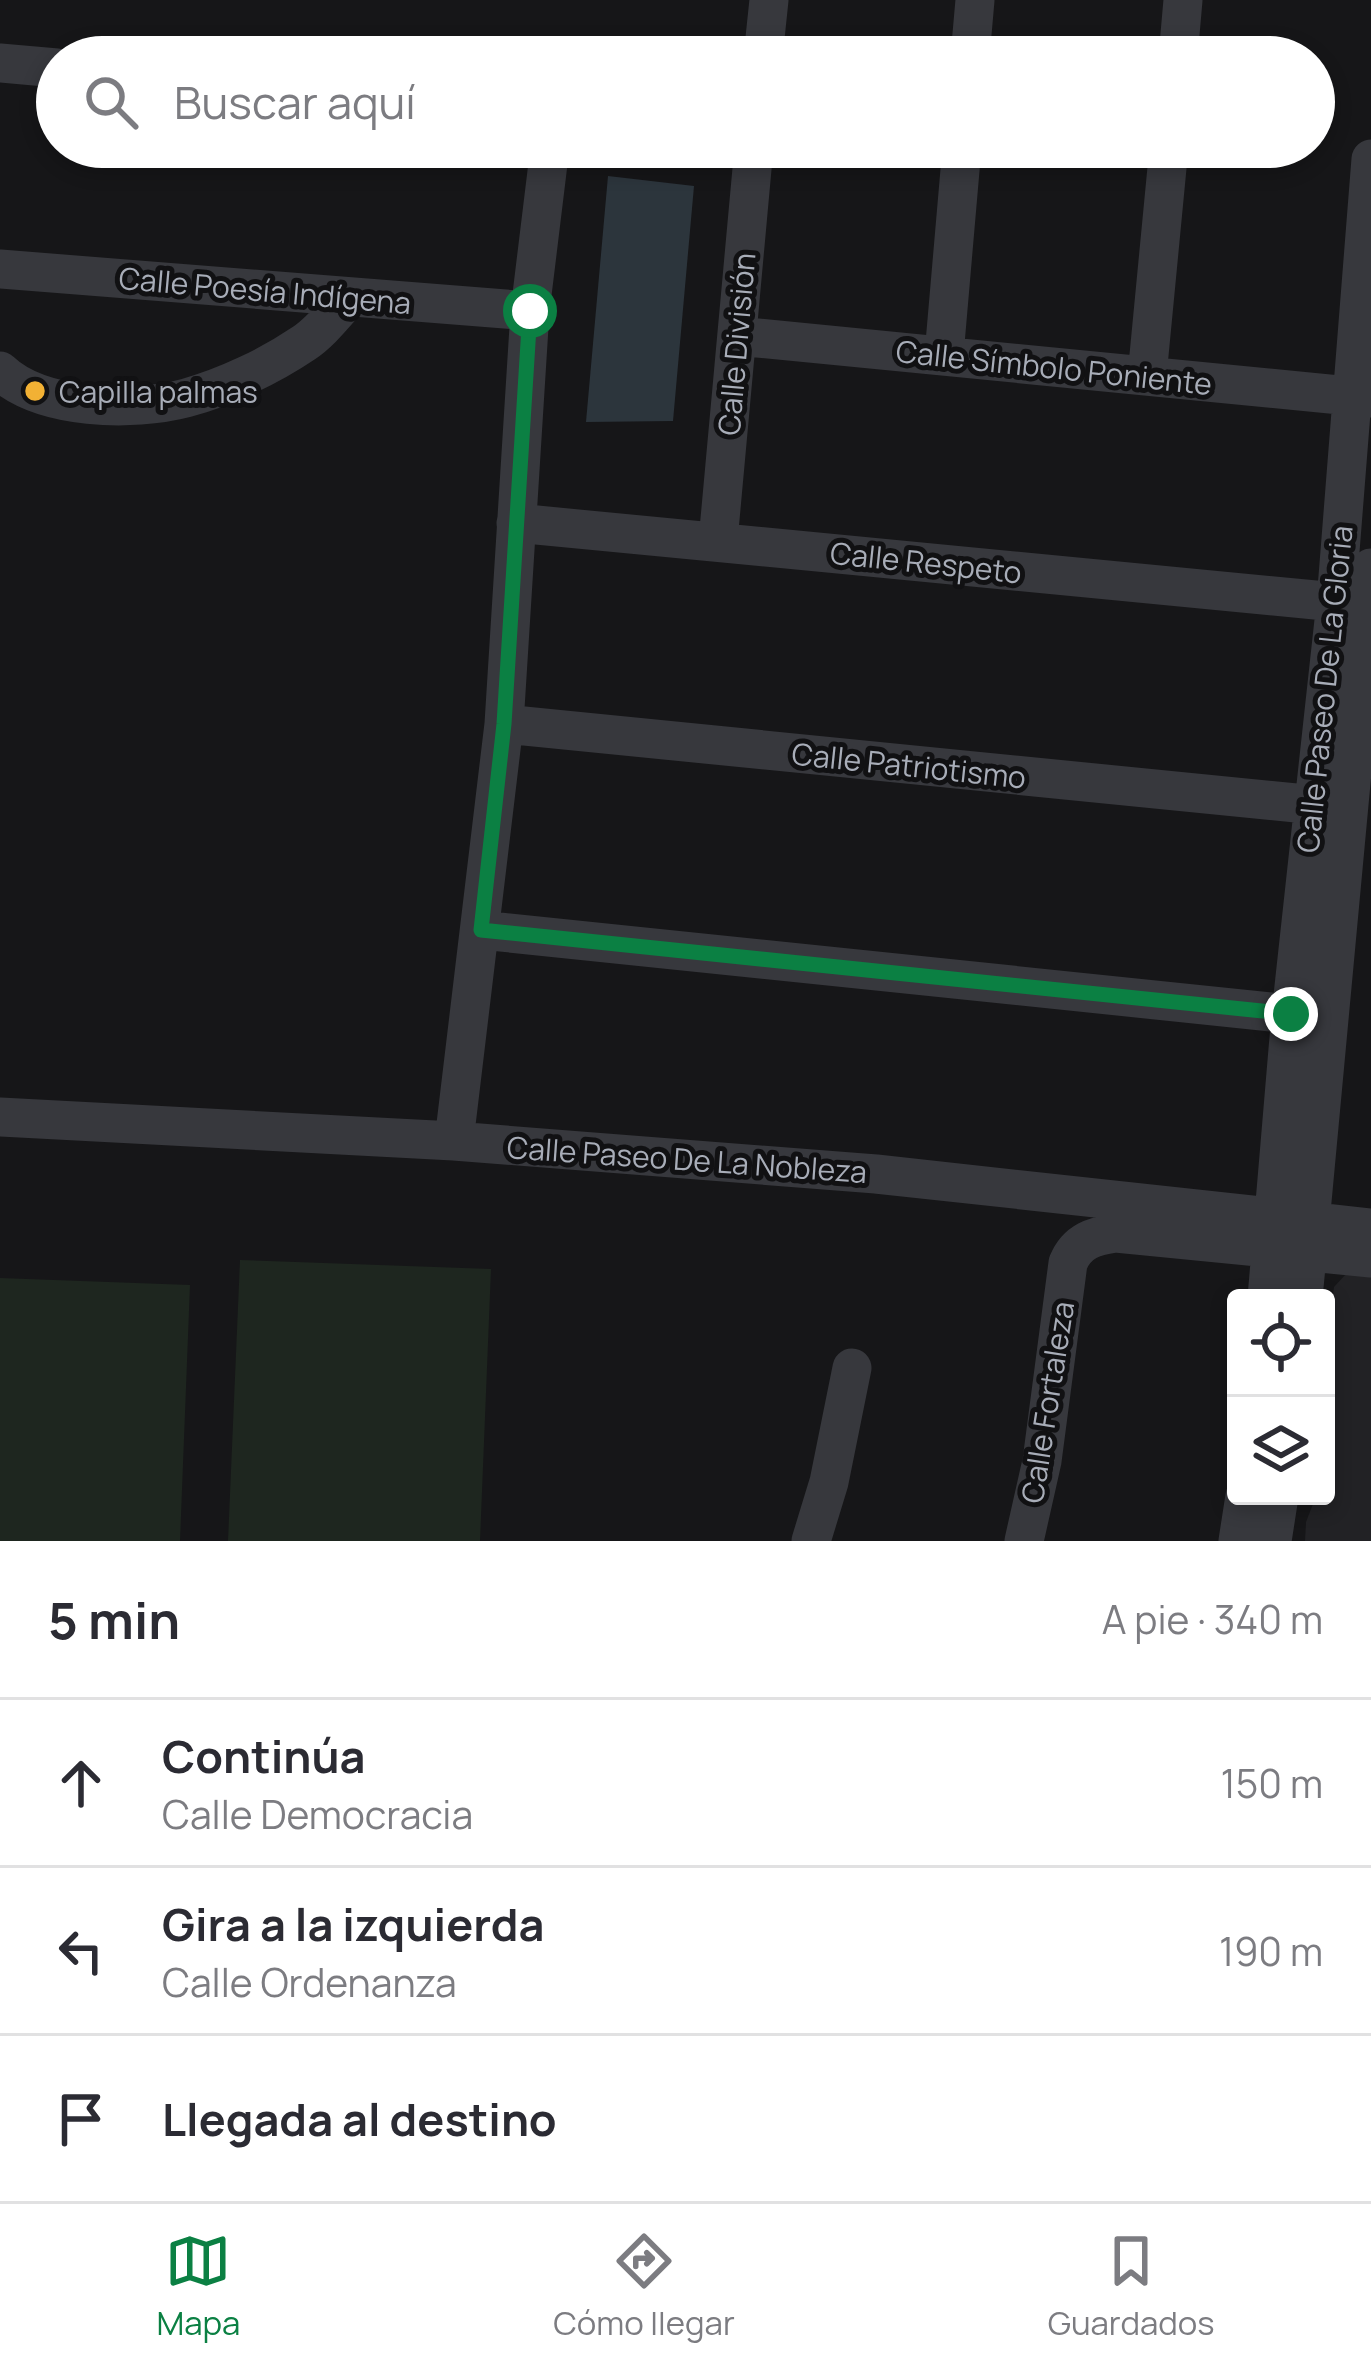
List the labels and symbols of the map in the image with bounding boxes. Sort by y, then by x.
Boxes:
street label: Calle División [708,251,764,437]
street label: Calle Poesía Indígena [117,257,413,323]
route start [503,284,557,338]
street label: Calle Símbolo Poniente [894,330,1214,404]
place label: Capilla palmas [59,371,258,412]
marker: Capilla palmas [22,378,48,404]
street label: Calle Paseo De La Gloria [1286,523,1362,855]
street label: Calle Respeto [828,532,1024,592]
street label: Calle Patriotismo [790,732,1028,798]
route end [1264,987,1318,1041]
street label: Calle Paseo De La Nobleza [506,1126,868,1192]
street label: Calle Fortaleza [1011,1298,1083,1506]

